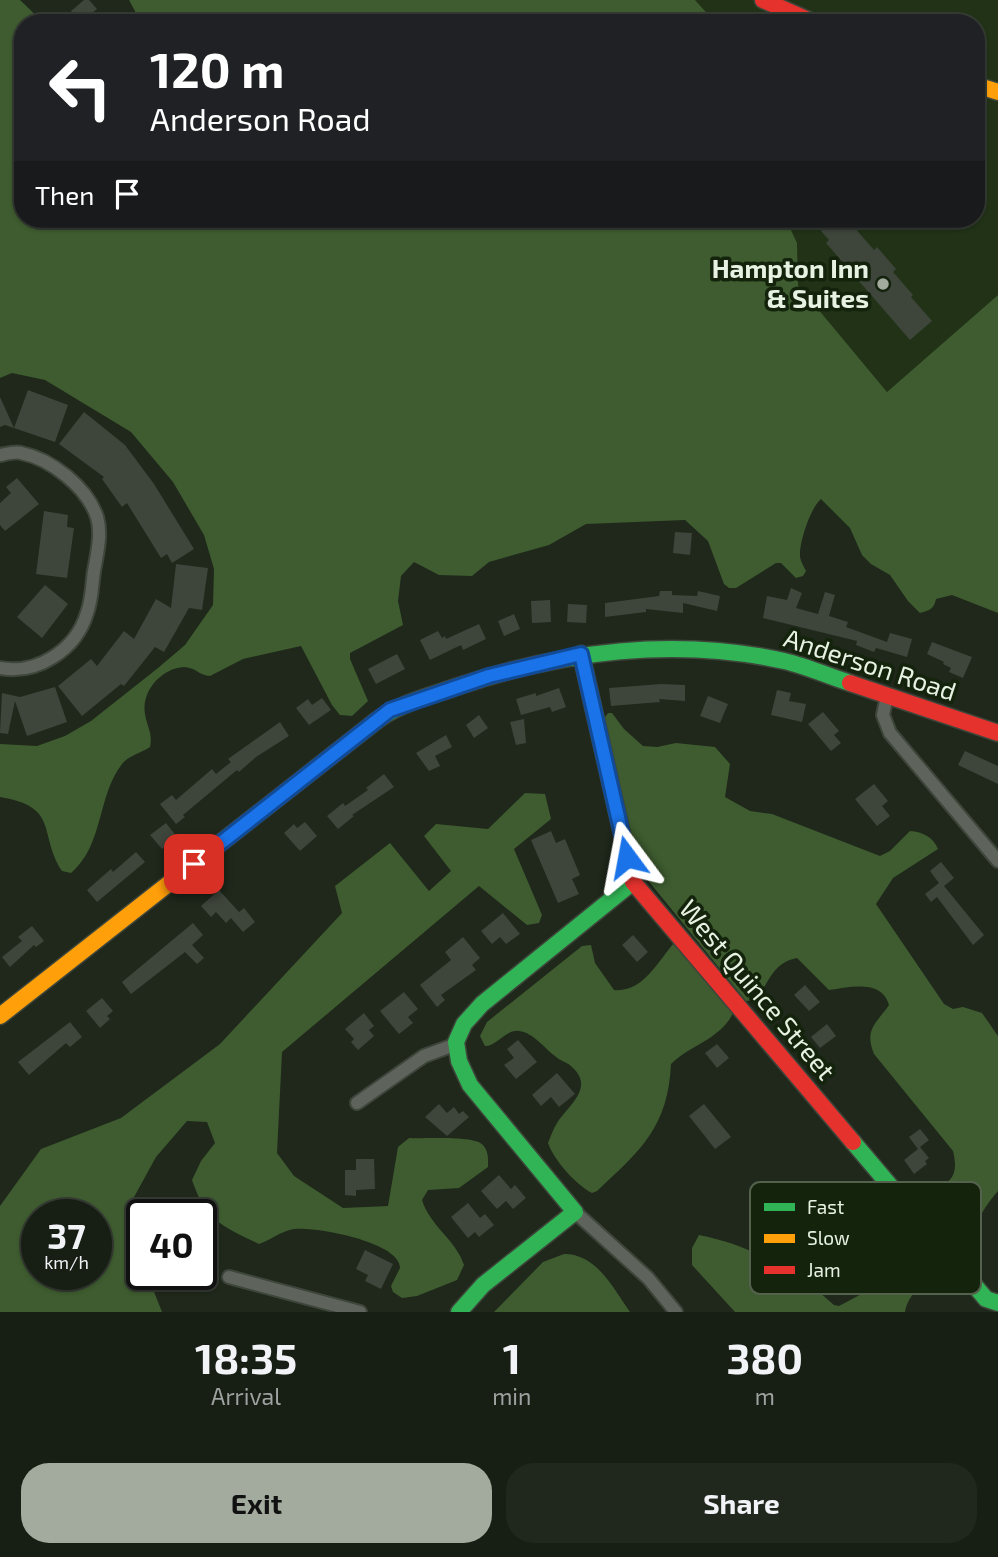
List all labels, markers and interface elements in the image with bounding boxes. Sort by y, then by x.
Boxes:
text: 120 m [150,39,284,98]
icon: left [35,42,126,133]
text: Anderson Road [150,99,371,137]
icon: arrive [108,175,146,213]
text: Then [35,179,94,210]
place label: Hampton Inn & Suites [712,252,869,313]
marker: Hampton Inn & Suites [875,276,891,292]
street label: Anderson Road [780,621,961,706]
position arrow [590,820,664,894]
pin [164,834,224,894]
icon: arrive [175,845,213,883]
street label: West Quince Street [674,893,843,1085]
legend [750,1182,981,1294]
text: Fast [807,1195,844,1218]
speed limit sign: 40 [126,1199,217,1290]
text: 37 [47,1214,86,1256]
text: Slow [807,1226,850,1249]
text: km/h [44,1251,89,1273]
text: Jam [807,1258,841,1281]
text: 18:35 [195,1332,297,1382]
text: 1 [503,1332,521,1382]
text: 380 [726,1332,803,1382]
text: Arrival [211,1382,281,1410]
text: min [492,1382,531,1410]
text: m [755,1382,775,1410]
button: Exit [21,1463,492,1543]
button: Share [506,1463,977,1543]

